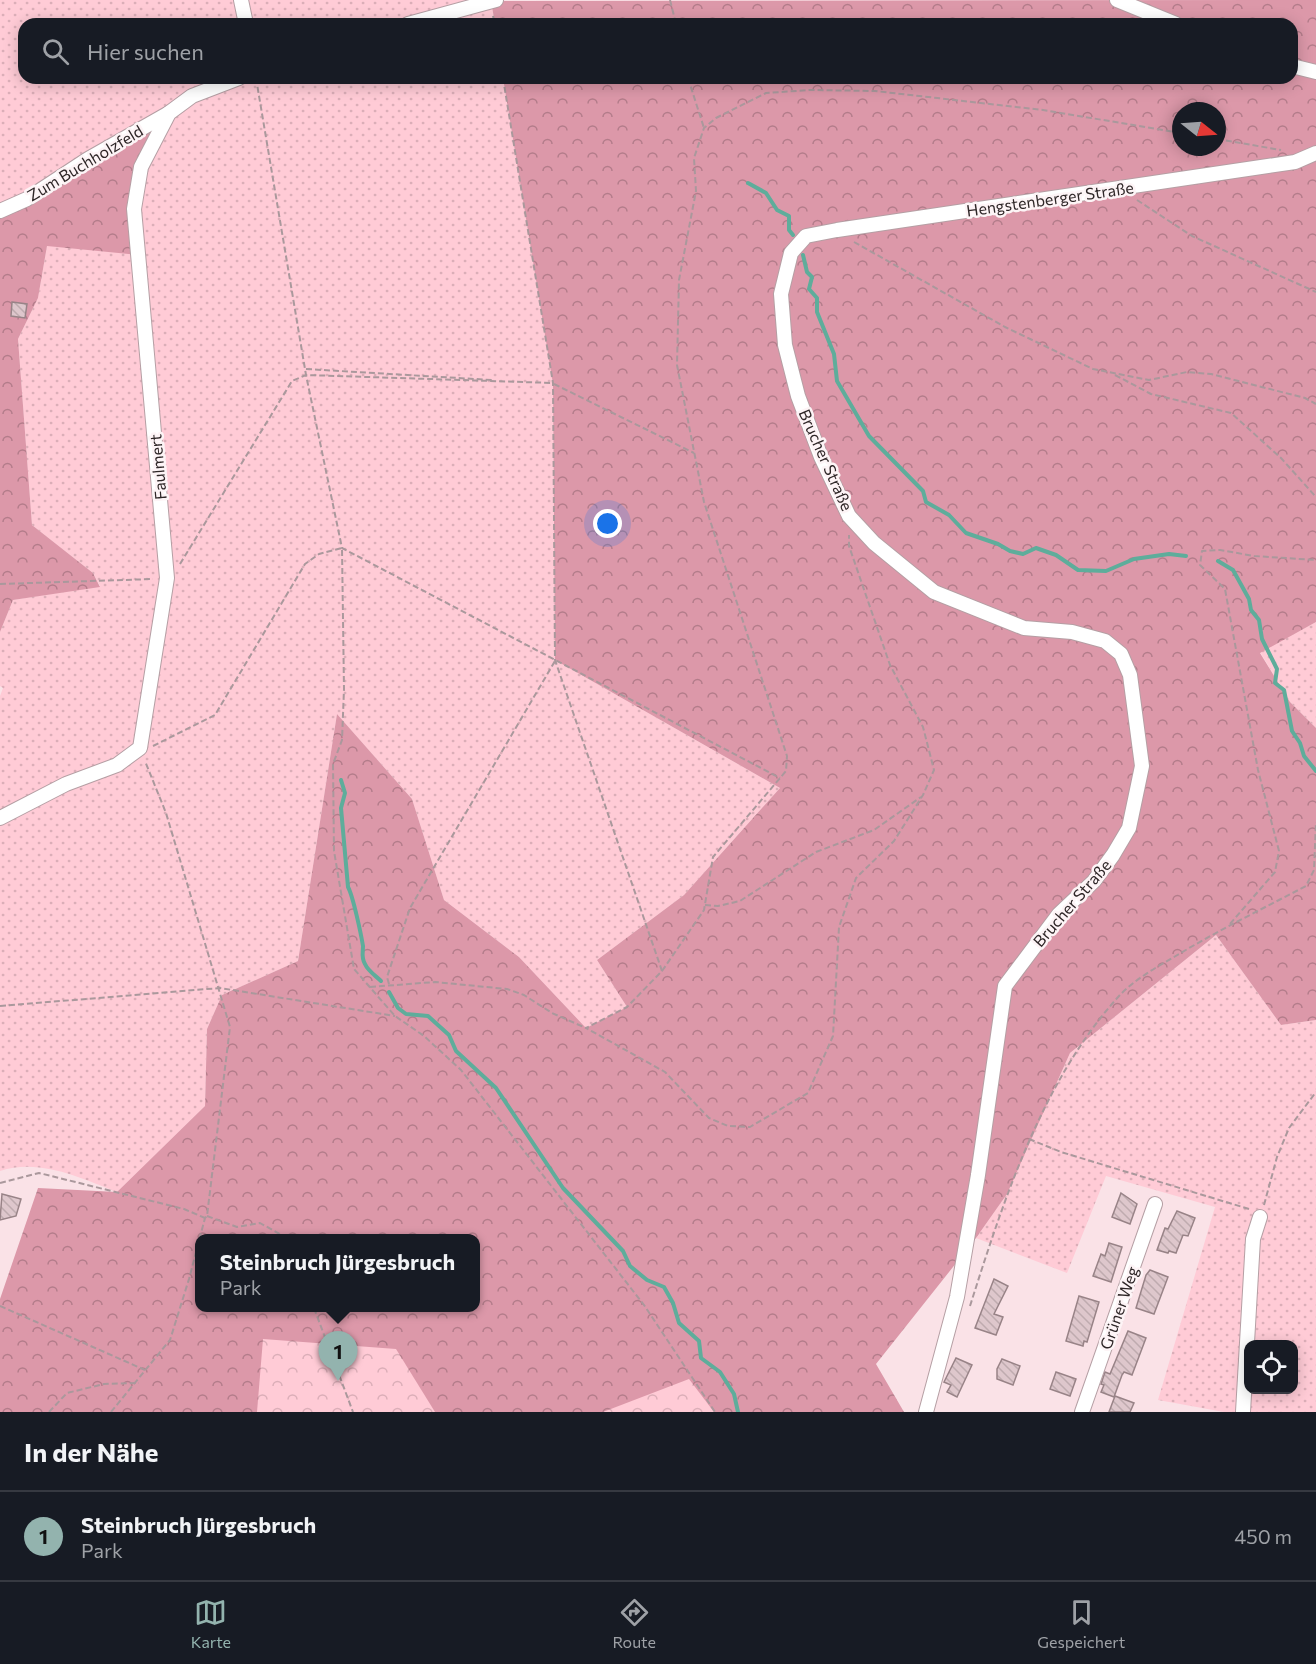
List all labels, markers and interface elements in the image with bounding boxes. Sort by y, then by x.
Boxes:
search box [18,18,1298,84]
icon: search [39,35,72,68]
text: Hier suchen [87,38,204,65]
north arrow [1172,102,1226,156]
street label: Zum Buchholzfeld [24,121,146,205]
street label: Hengstenberger Straße [965,177,1135,220]
street label: Brucher Straße [796,406,857,514]
street label: Faulmert [145,433,170,501]
your location [593,509,622,538]
street label: Brucher Straße [1029,855,1115,950]
popup [195,1234,480,1312]
text: Steinbruch Jürgesbruch [220,1248,455,1275]
street label: Grüner Weg [1095,1264,1142,1352]
text: Park [220,1275,262,1299]
pin: 1 [318,1332,358,1381]
map controls [1244,1340,1298,1394]
button: locate [1244,1340,1298,1394]
text: In der Nähe [24,1436,159,1467]
text: Steinbruch Jürgesbruch [81,1511,316,1538]
text: 1 [39,1524,48,1548]
text: 450 m [1234,1524,1292,1548]
text: Park [81,1538,123,1562]
tab: Karte [191,1596,231,1651]
tab: Route [612,1596,656,1651]
tab: Gespeichert [1037,1596,1125,1651]

